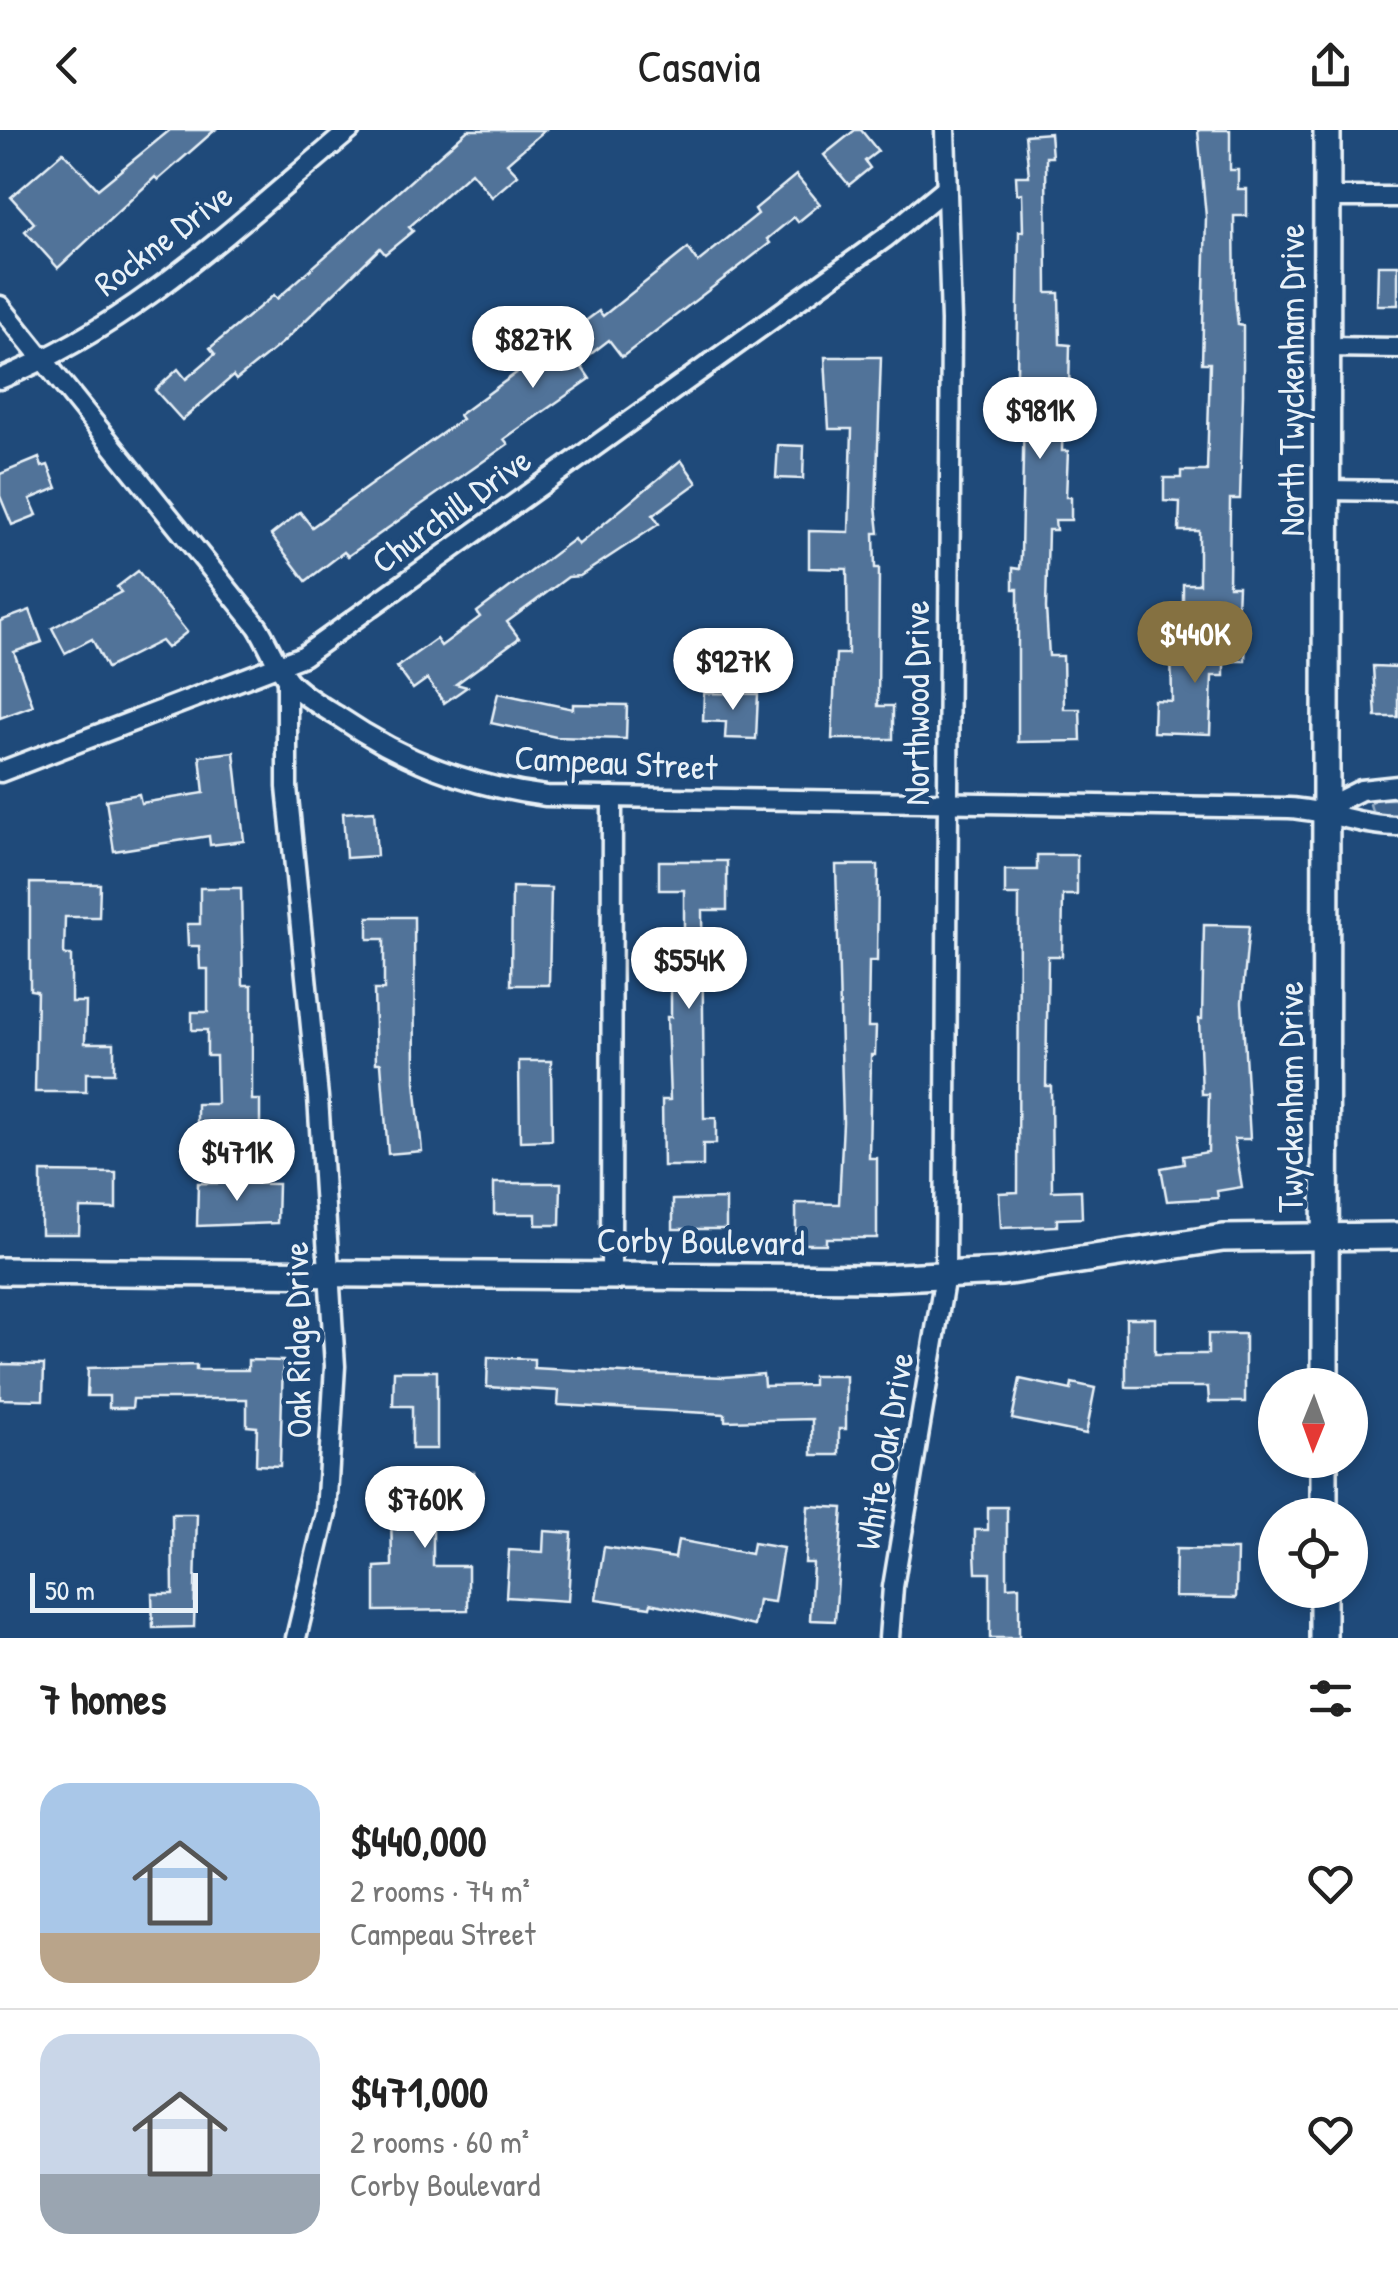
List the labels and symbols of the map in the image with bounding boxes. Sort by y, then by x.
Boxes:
street label: Rockne Drive [84,172,242,306]
street label: North Twyckenham Drive [1268,224,1315,536]
pin: $827K [463,306,603,391]
pin: $981K [970,377,1110,462]
street label: Churchill Drive [362,436,540,584]
street label: Northwood Drive [893,600,940,805]
pin: $440K [1125,601,1265,686]
pin: $927K [663,628,803,713]
street label: Campeau Street [513,733,719,791]
pin: $554K [619,927,759,1012]
street label: Twyckenham Drive [1267,981,1314,1213]
pin: $471K [167,1119,307,1204]
street label: Corby Boulevard [597,1216,805,1266]
street label: Oak Ridge Drive [272,1241,322,1439]
street label: White Oak Drive [844,1348,924,1553]
north arrow [1258,1368,1368,1478]
pin: $760K [355,1466,495,1551]
scale bar [30,1568,198,1612]

